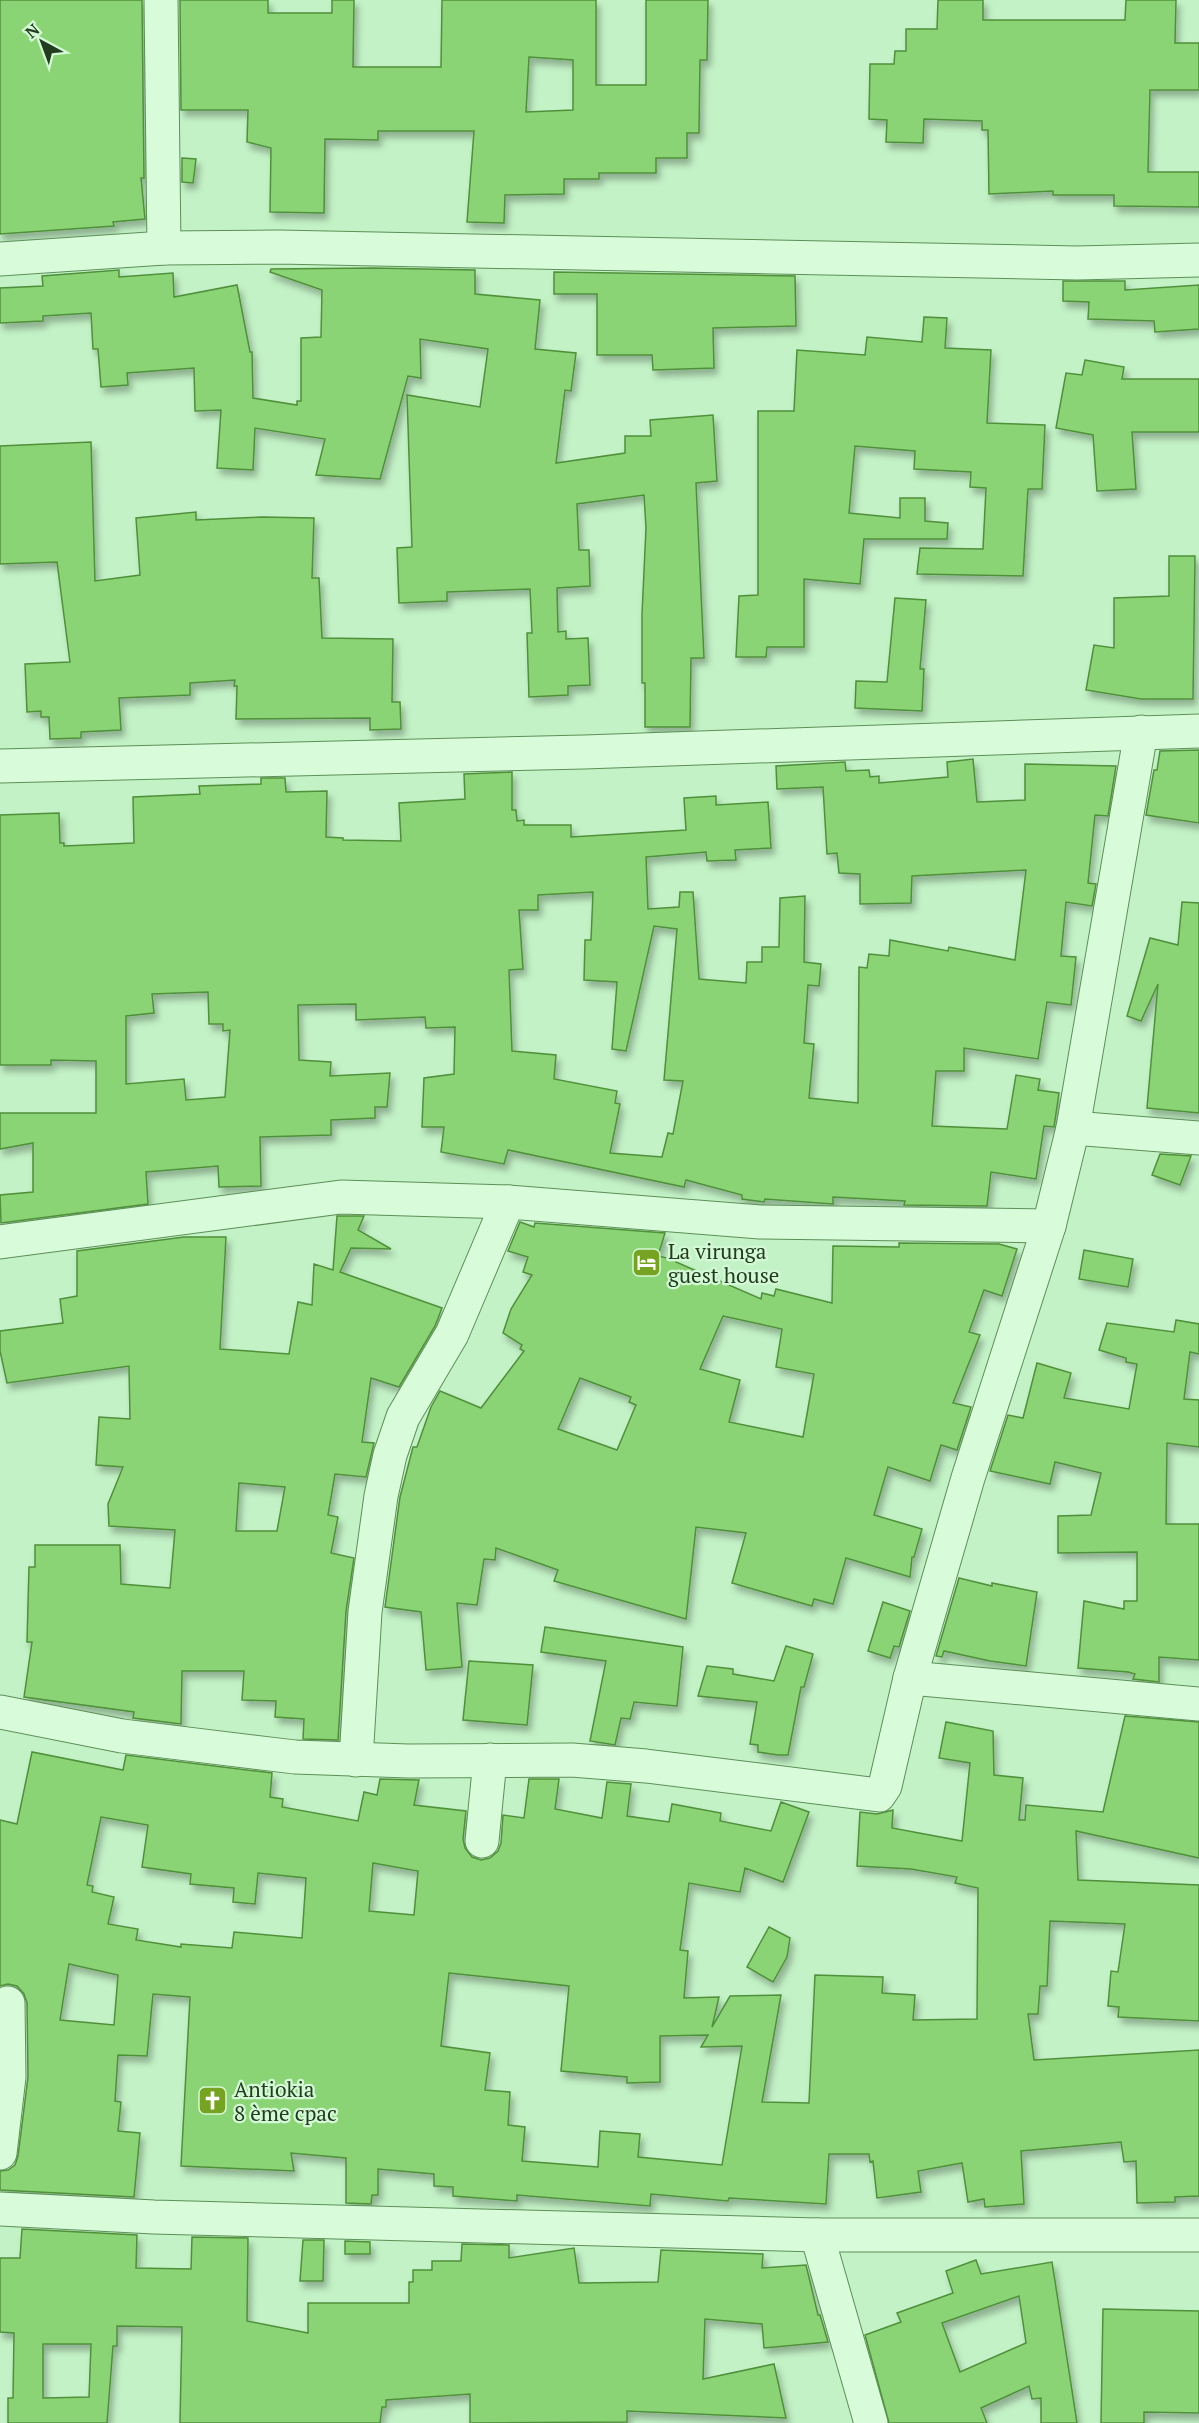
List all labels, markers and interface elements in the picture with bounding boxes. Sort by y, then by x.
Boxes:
north arrow [12,12,72,72]
text: N [20,18,44,43]
place label: La virunga guest house [668,1237,779,1289]
hotel icon: La virunga guest house [631,1247,663,1279]
place label: Antiokia 8 ème cpac [234,2075,337,2127]
church icon: Antiokia 8 ème cpac [197,2085,229,2117]

